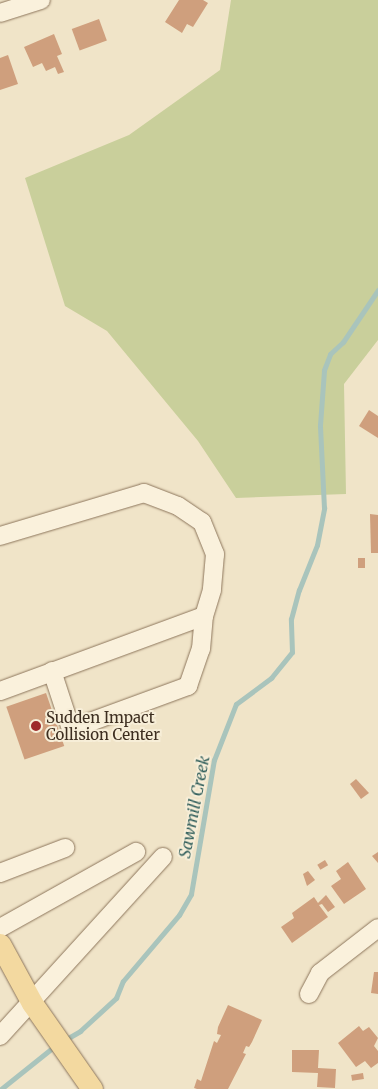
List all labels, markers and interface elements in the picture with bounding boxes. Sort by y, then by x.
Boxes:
place label: Sudden Impact Collision Center [46,708,160,743]
marker: Sudden Impact Collision Center [30,720,42,732]
water label: Sawmill Creek [175,754,213,860]

